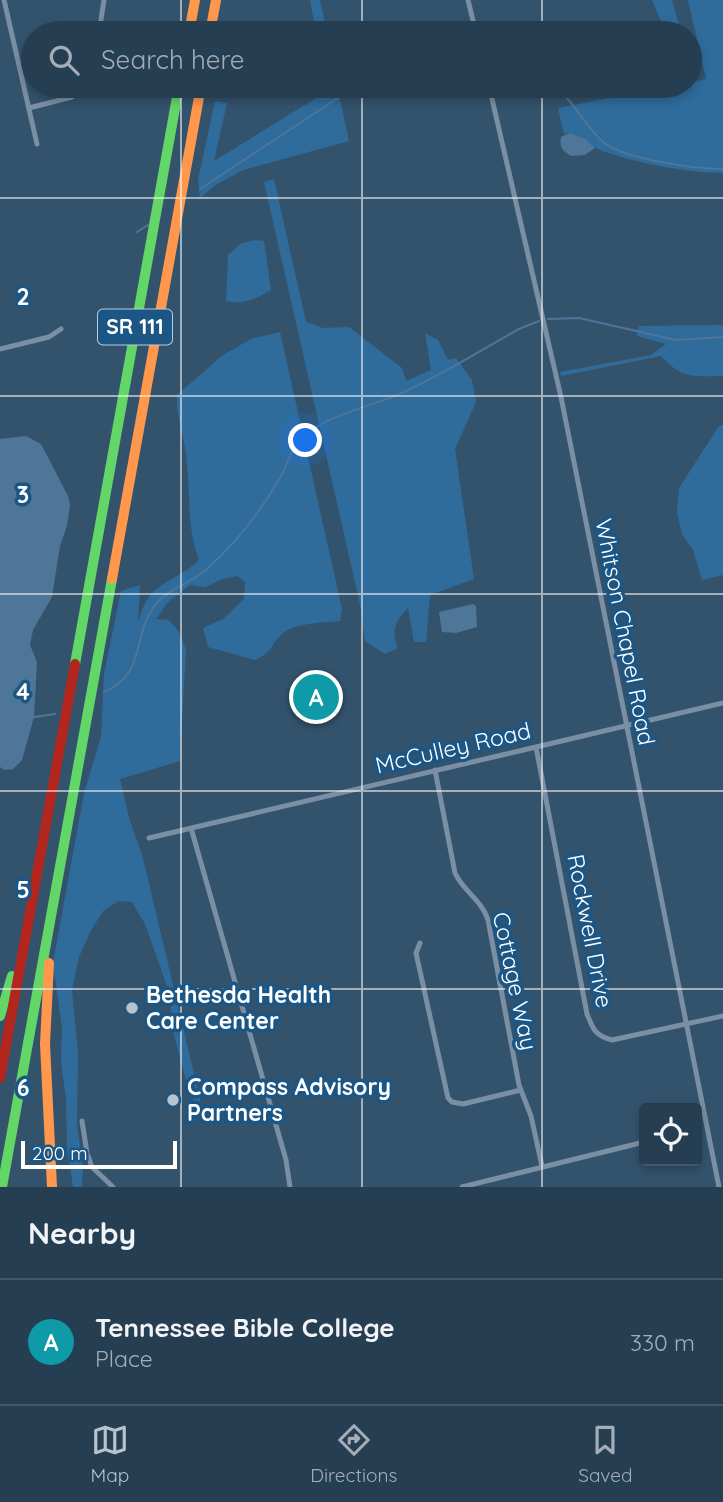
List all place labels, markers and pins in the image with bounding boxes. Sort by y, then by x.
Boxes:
pin: A [293,671,339,723]
place label: Bethesda Health Care Center [146,980,331,1035]
marker: Bethesda Health Care Center [124,1000,140,1016]
place label: Compass Advisory Partners [187,1072,391,1127]
marker: Compass Advisory Partners [165,1092,181,1108]

